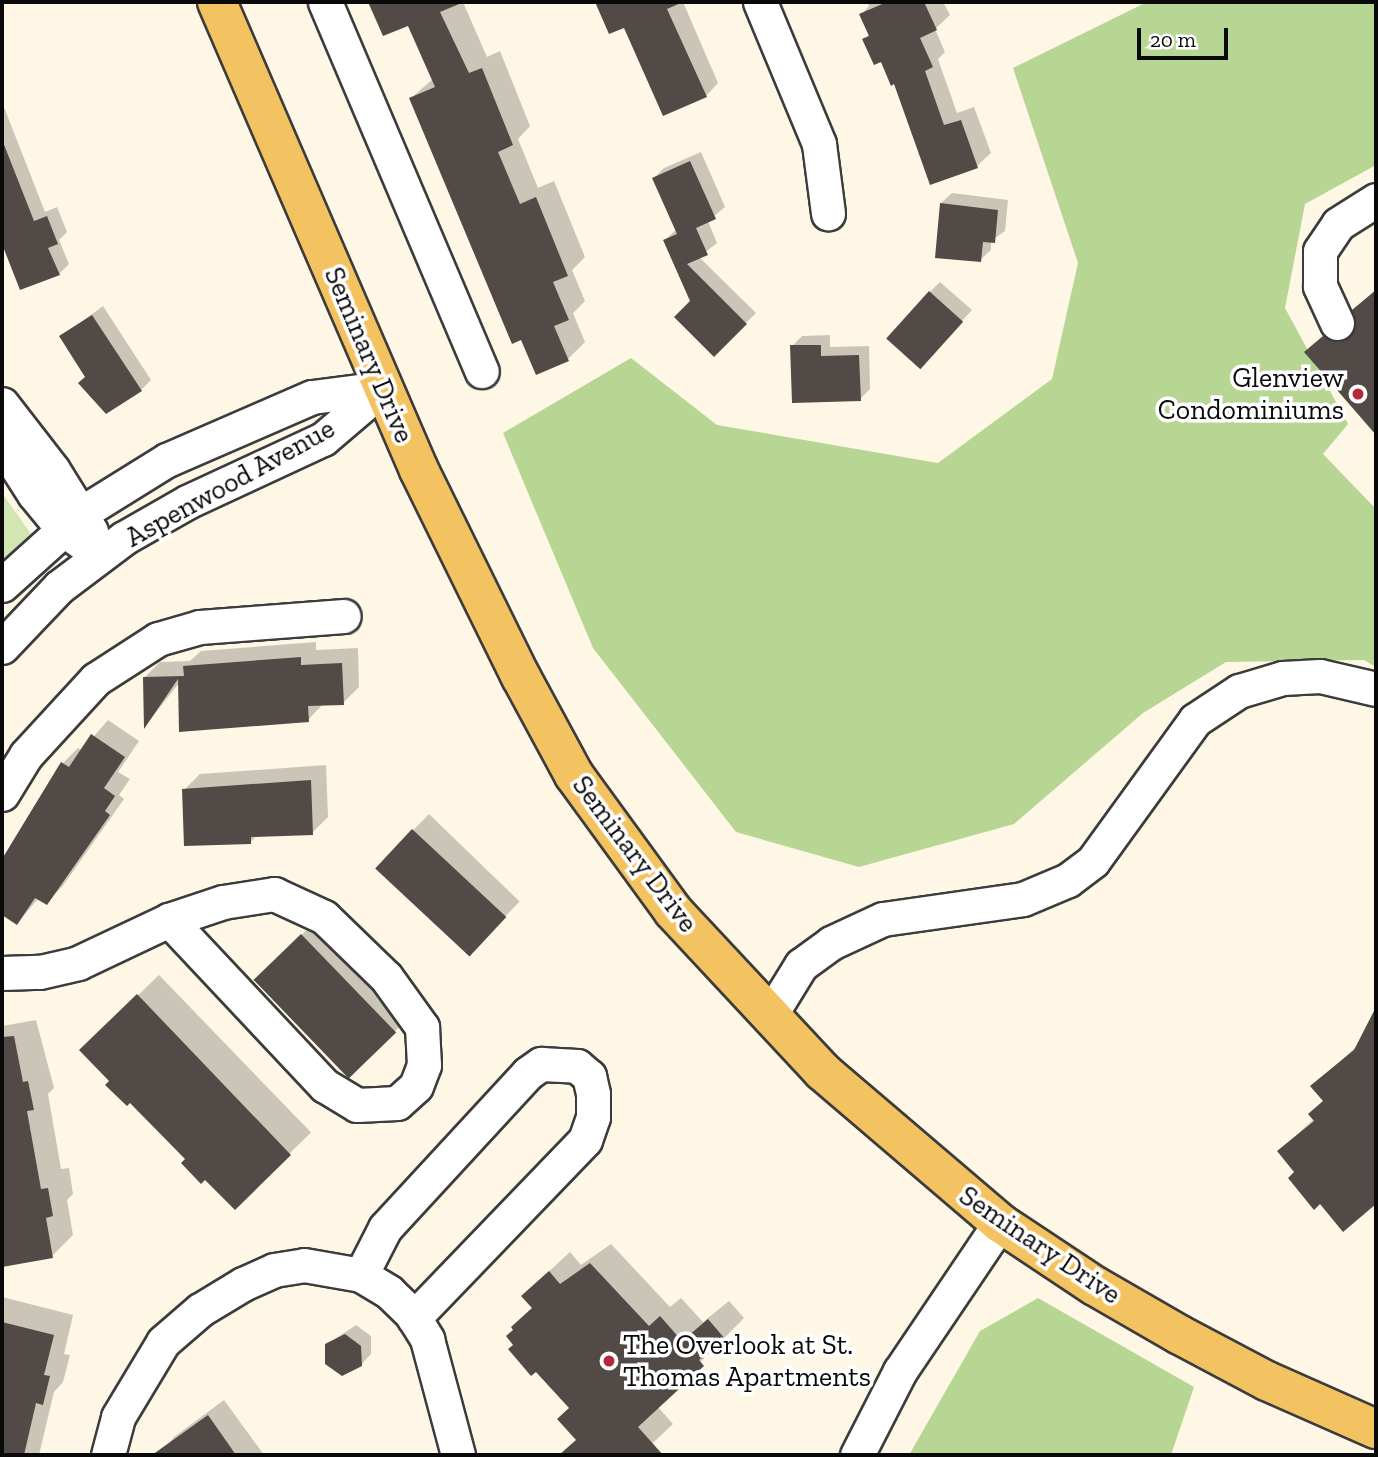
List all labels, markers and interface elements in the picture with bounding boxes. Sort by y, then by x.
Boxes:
scale bar [1140,14,1231,58]
text: 20 m [1150,27,1196,52]
street label: Seminary Drive [317,262,421,448]
place label: Glenview Condominiums [1158,361,1344,427]
marker: Glenview Condominiums [1350,386,1366,402]
street label: Aspenwood Avenue [119,411,341,555]
street label: Seminary Drive [565,769,705,939]
street label: Seminary Drive [953,1179,1127,1311]
place label: The Overlook at St. Thomas Apartments [623,1328,872,1394]
marker: The Overlook at St. Thomas Apartments [601,1353,617,1369]

